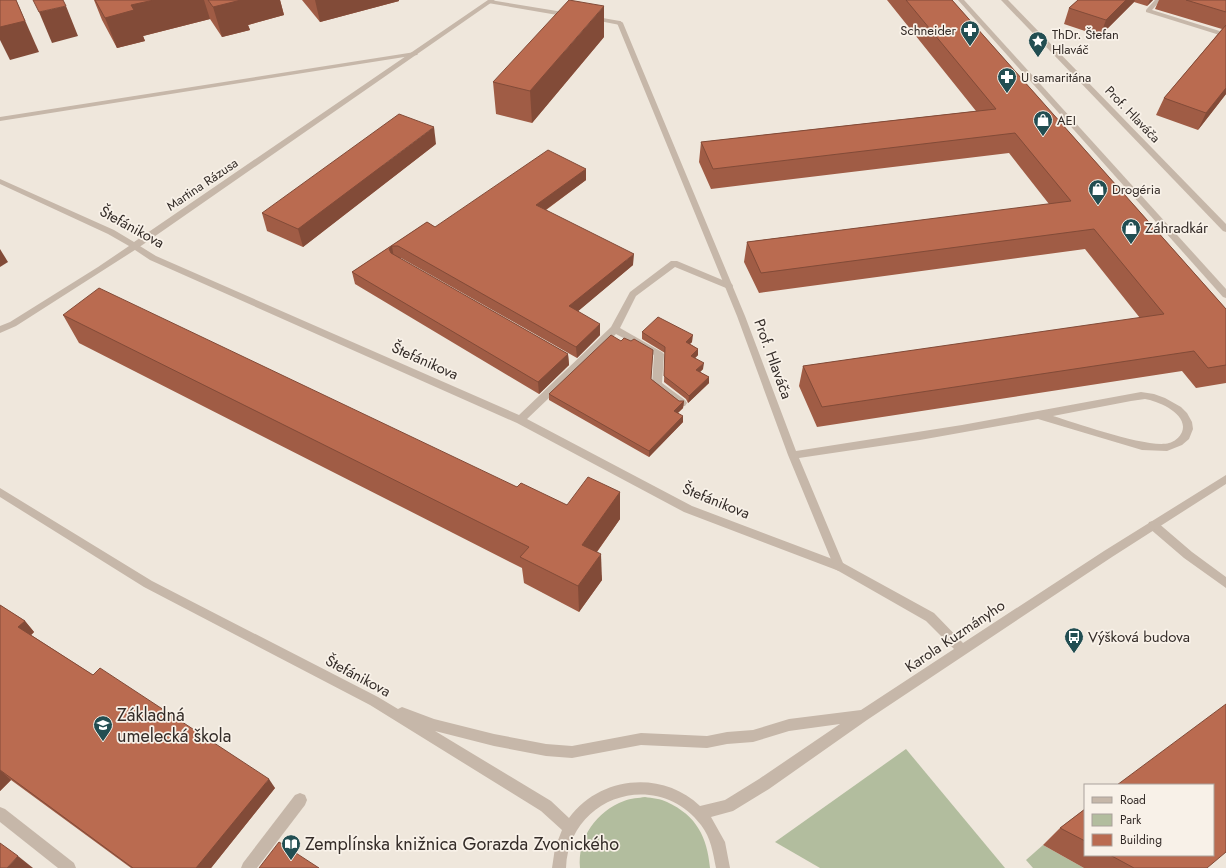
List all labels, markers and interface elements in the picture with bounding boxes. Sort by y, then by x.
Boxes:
pharmacy icon: Schneider [959,19,981,47]
place label: Schneider [900,21,957,40]
place label: ThDr. Štefan Hlaváč [1052,25,1119,59]
place icon: ThDr. Štefan Hlaváč [1027,30,1049,58]
pharmacy icon: U samaritána [996,66,1018,94]
place label: U samaritána [1021,68,1091,87]
street label: Prof. Hlaváča [1101,82,1165,147]
shop icon: AEI [1032,109,1054,137]
place label: AEI [1057,111,1076,130]
street label: Martina Rázusa [163,153,242,215]
shop icon: Drogéria [1087,178,1109,206]
place label: Drogéria [1112,180,1160,199]
street label: Štefánikova [96,200,168,254]
shop icon: Záhradkár [1120,217,1142,245]
place label: Záhradkár [1145,217,1209,239]
street label: Prof. Hlaváča [748,316,798,402]
street label: Štefánikova [388,337,462,385]
street label: Štefánikova [679,477,753,525]
street label: Karola Kuzmányho [901,594,1009,678]
bus stop icon: Výšková budova [1063,626,1085,654]
place label: Výšková budova [1088,626,1190,648]
street label: Štefánikova [321,650,395,702]
place label: Základná umelecká škola [117,702,231,749]
school or university icon: Základná umelecká škola [92,714,114,742]
legend [1084,784,1214,856]
text: Road [1120,791,1146,809]
text: Park [1120,811,1142,829]
place label: Zemplínska knižnica Gorazda Zvonického [305,831,619,857]
text: Building [1120,831,1162,849]
library icon: Zemplínska knižnica Gorazda Zvonického [280,833,302,861]

